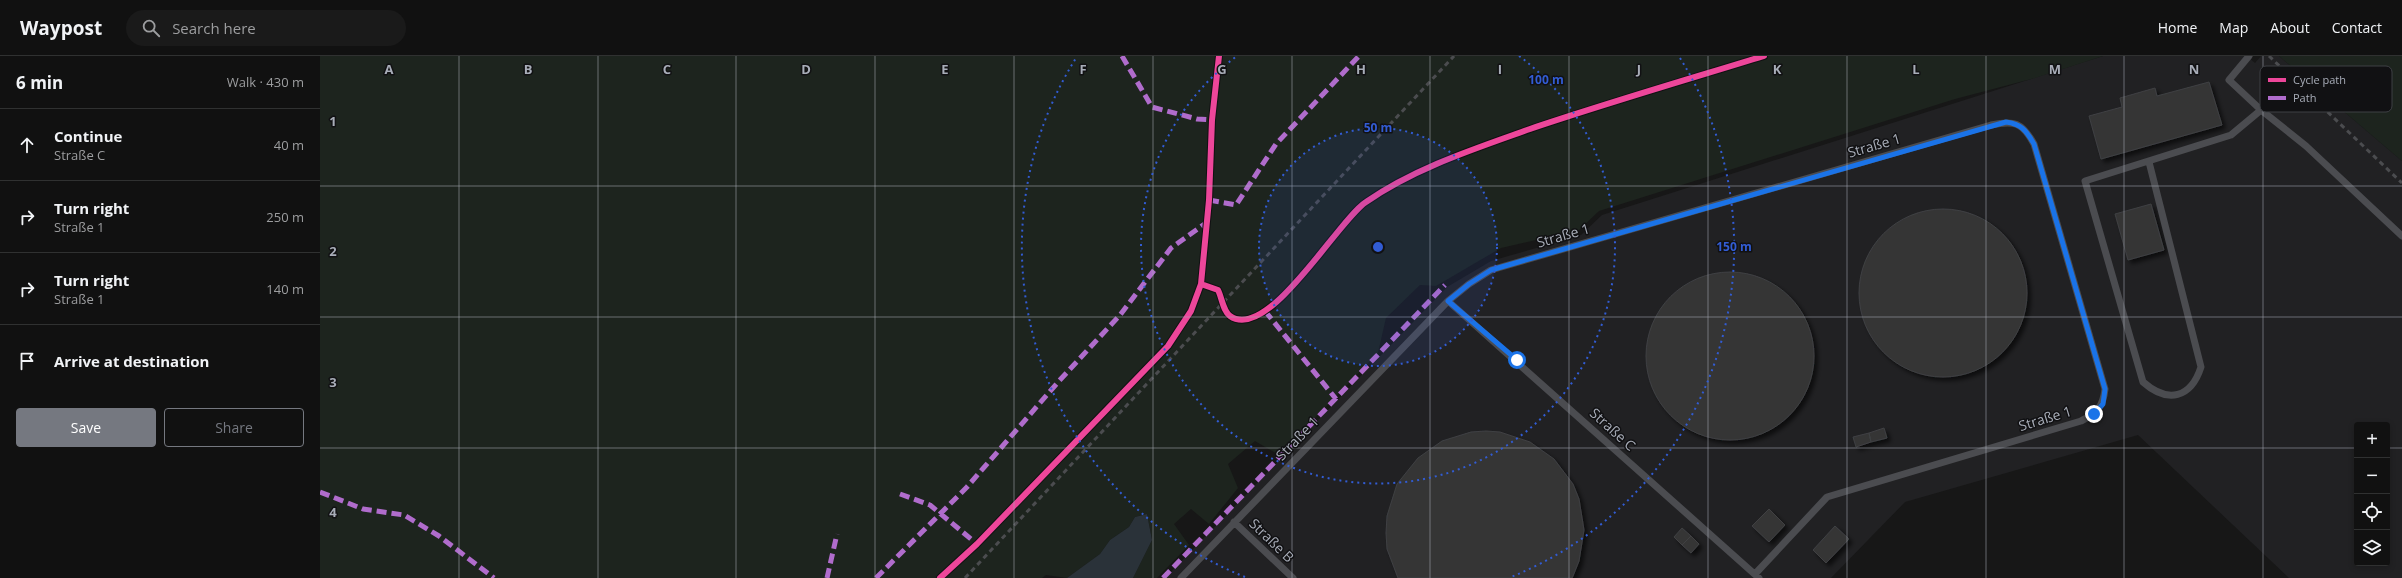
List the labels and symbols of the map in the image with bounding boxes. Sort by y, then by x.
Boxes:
text: A [385,60,394,78]
text: B [524,60,533,78]
text: C [663,60,671,78]
text: D [801,60,811,78]
text: E [941,60,949,78]
text: F [1079,60,1087,78]
text: G [1217,60,1227,78]
text: H [1356,60,1366,78]
text: I [1498,60,1502,78]
text: J [1636,60,1641,78]
text: K [1773,60,1782,78]
text: L [1912,60,1920,78]
text: M [2049,60,2061,78]
text: N [2189,60,2199,78]
legend [2260,66,2392,112]
text: 100 m [1528,71,1564,88]
text: Cycle path [2293,72,2346,87]
text: Path [2293,90,2316,105]
text: 1 [329,112,337,130]
text: 50 m [1364,119,1392,136]
street label: Straße 1 [1845,128,1903,162]
street label: Straße 1 [1534,218,1592,252]
text: 150 m [1716,238,1752,255]
centre of rings [1371,240,1385,254]
text: 2 [329,242,337,260]
route start [1508,351,1526,369]
text: 3 [329,373,337,391]
street label: Straße 1 [2016,401,2074,435]
street label: Straße C [1586,403,1640,455]
route end [2085,405,2103,423]
street label: Straße 1 [1271,412,1323,464]
text: 4 [329,503,337,521]
street label: Straße B [1245,514,1299,566]

